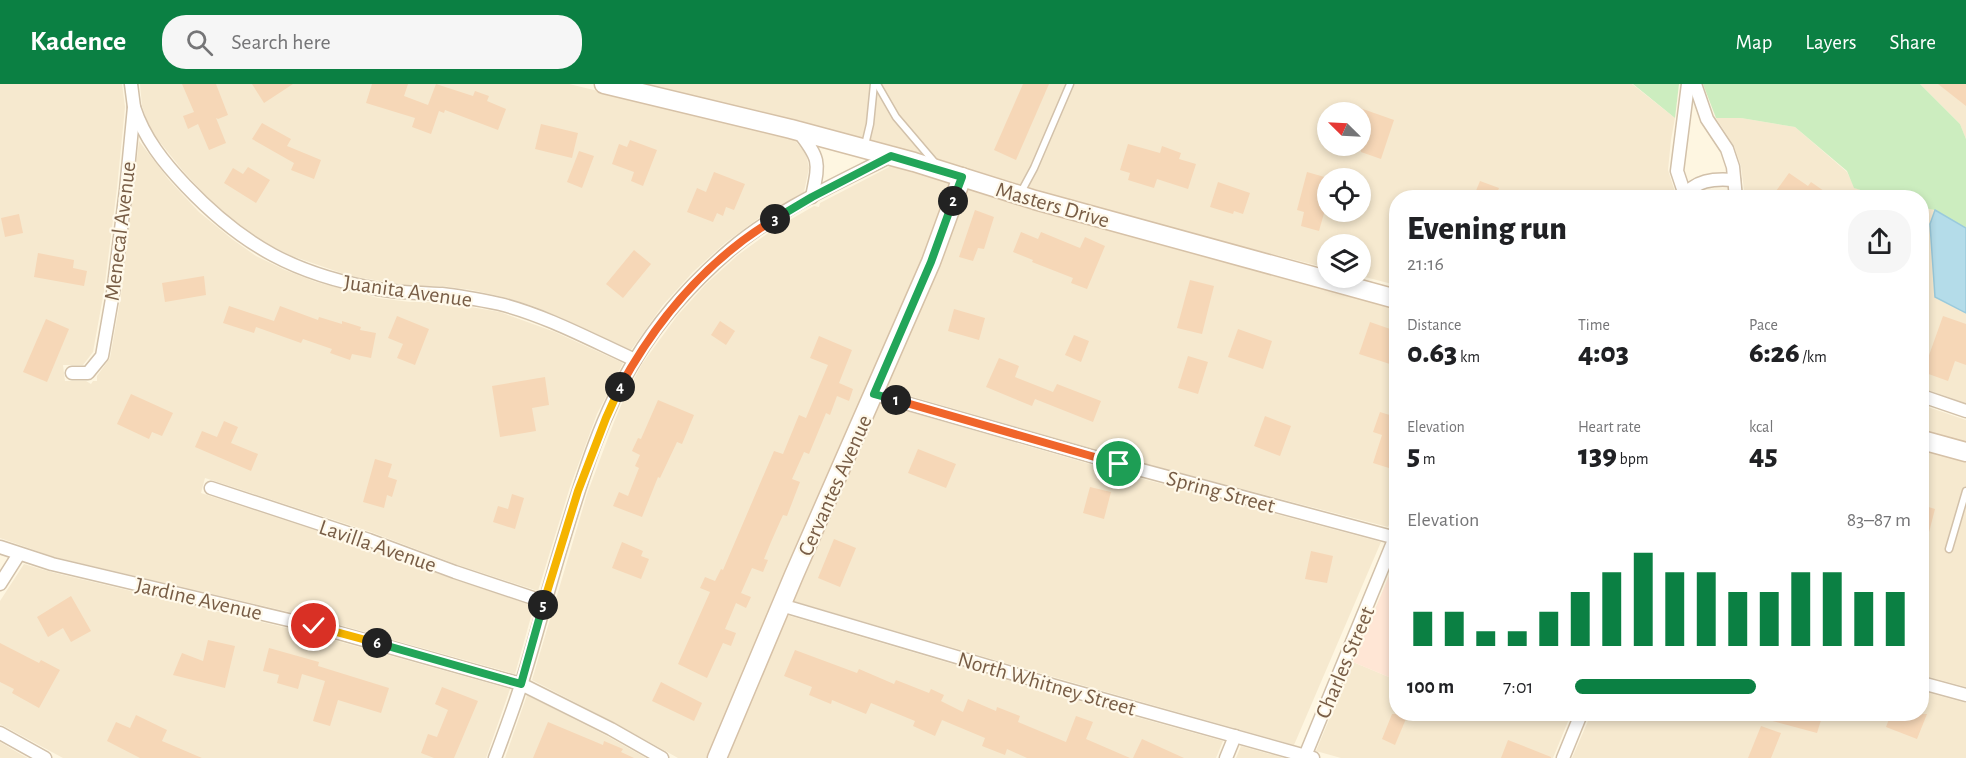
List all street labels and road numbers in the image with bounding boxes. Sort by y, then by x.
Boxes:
street label: Menecal Avenue [101,160,139,302]
street label: Masters Drive [993,178,1112,232]
street label: Juanita Avenue [342,271,473,311]
street label: Cervantes Avenue [794,412,876,559]
street label: Spring Street [1164,467,1277,517]
street label: Lavilla Avenue [316,516,439,576]
street label: Jardine Avenue [133,574,264,624]
street label: Charles Street [1312,603,1378,722]
street label: North Whitney Street [955,648,1138,720]

